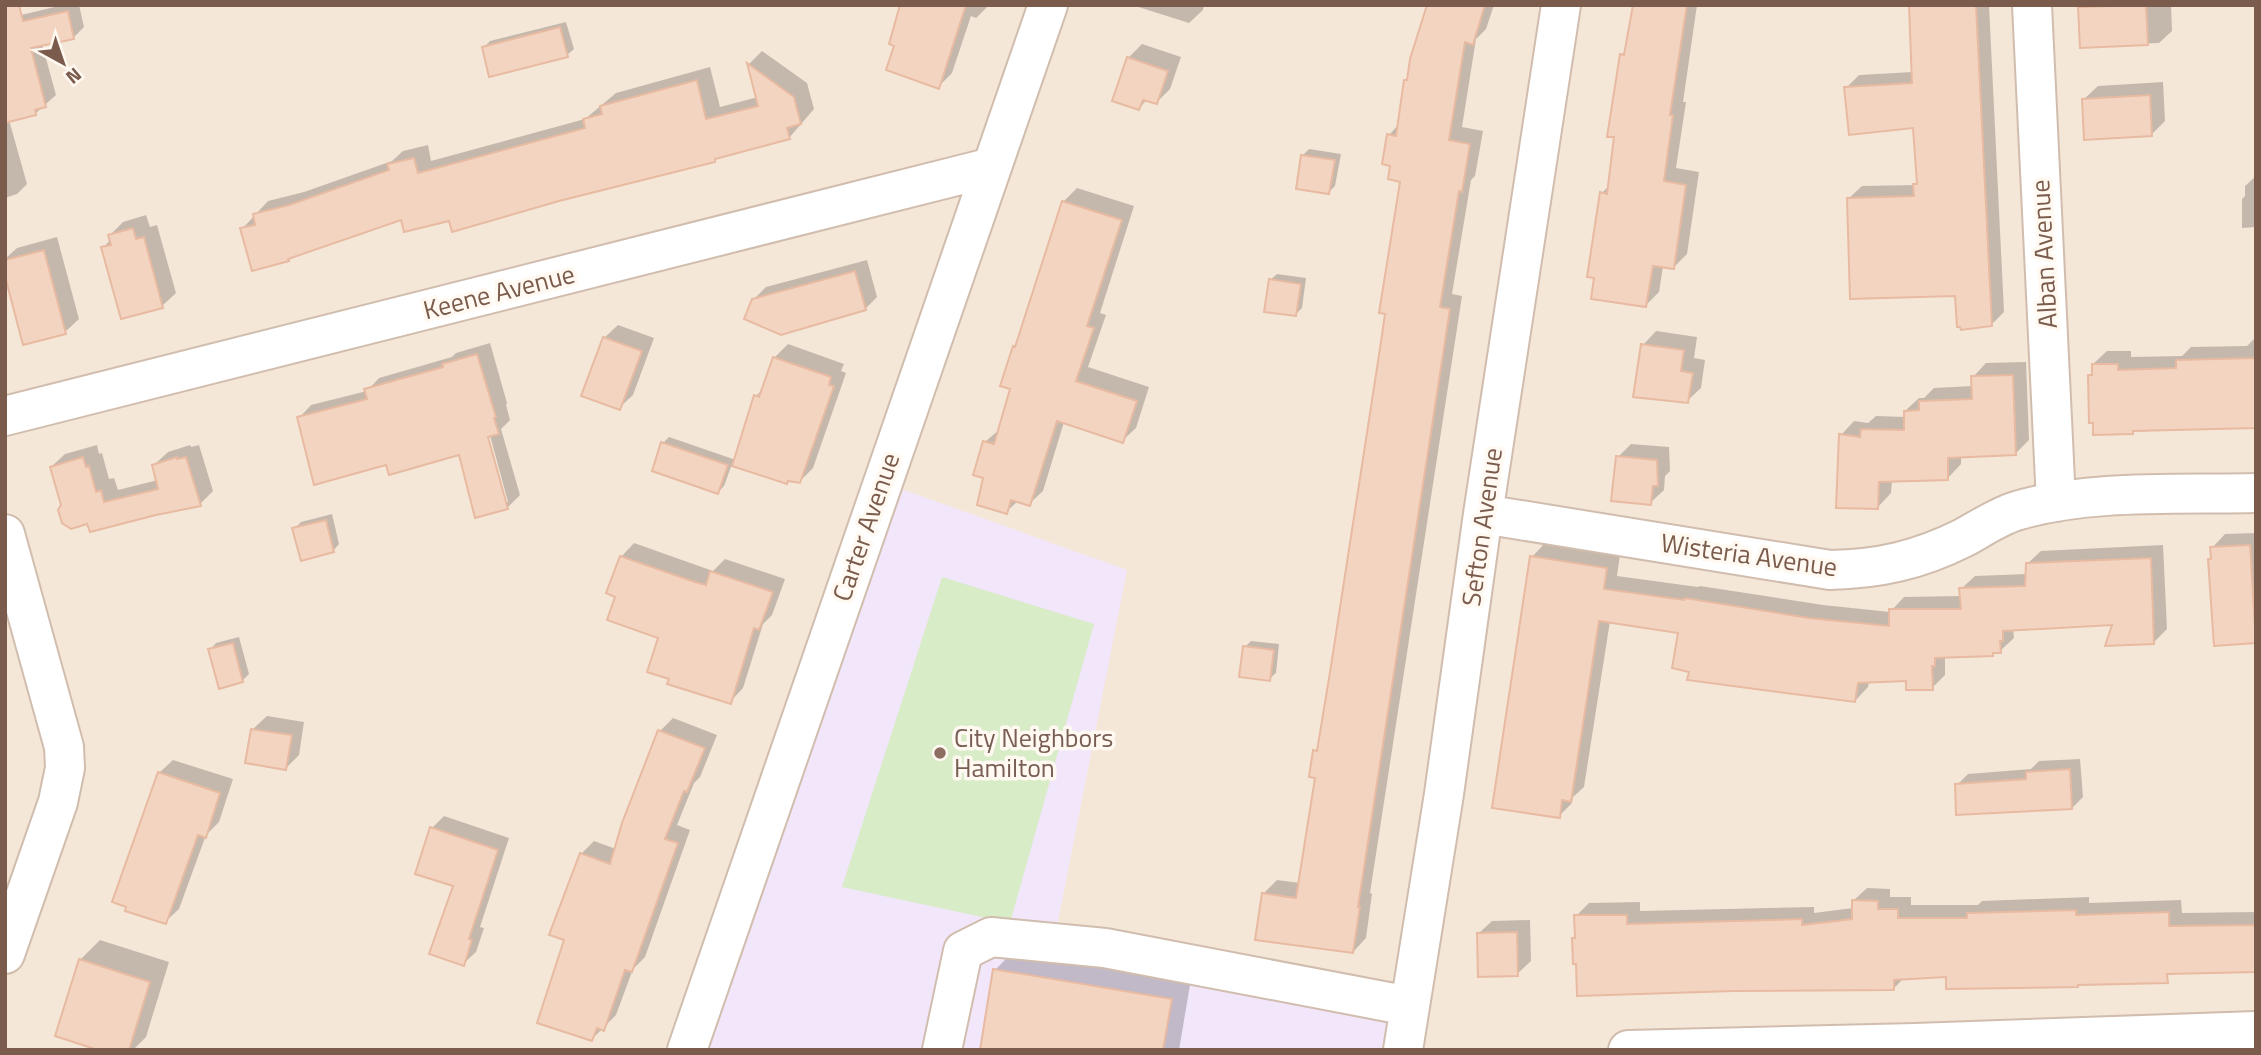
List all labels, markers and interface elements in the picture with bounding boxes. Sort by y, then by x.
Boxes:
north arrow [28,28,98,98]
text: N [60,61,89,92]
street label: Alban Avenue [2020,178,2067,330]
street label: Keene Avenue [419,254,579,329]
street label: Sefton Avenue [1451,445,1512,609]
street label: Carter Avenue [822,447,909,606]
street label: Wisteria Avenue [1658,523,1840,586]
place label: City Neighbors Hamilton [954,718,1113,787]
marker: City Neighbors Hamilton [932,745,948,761]

